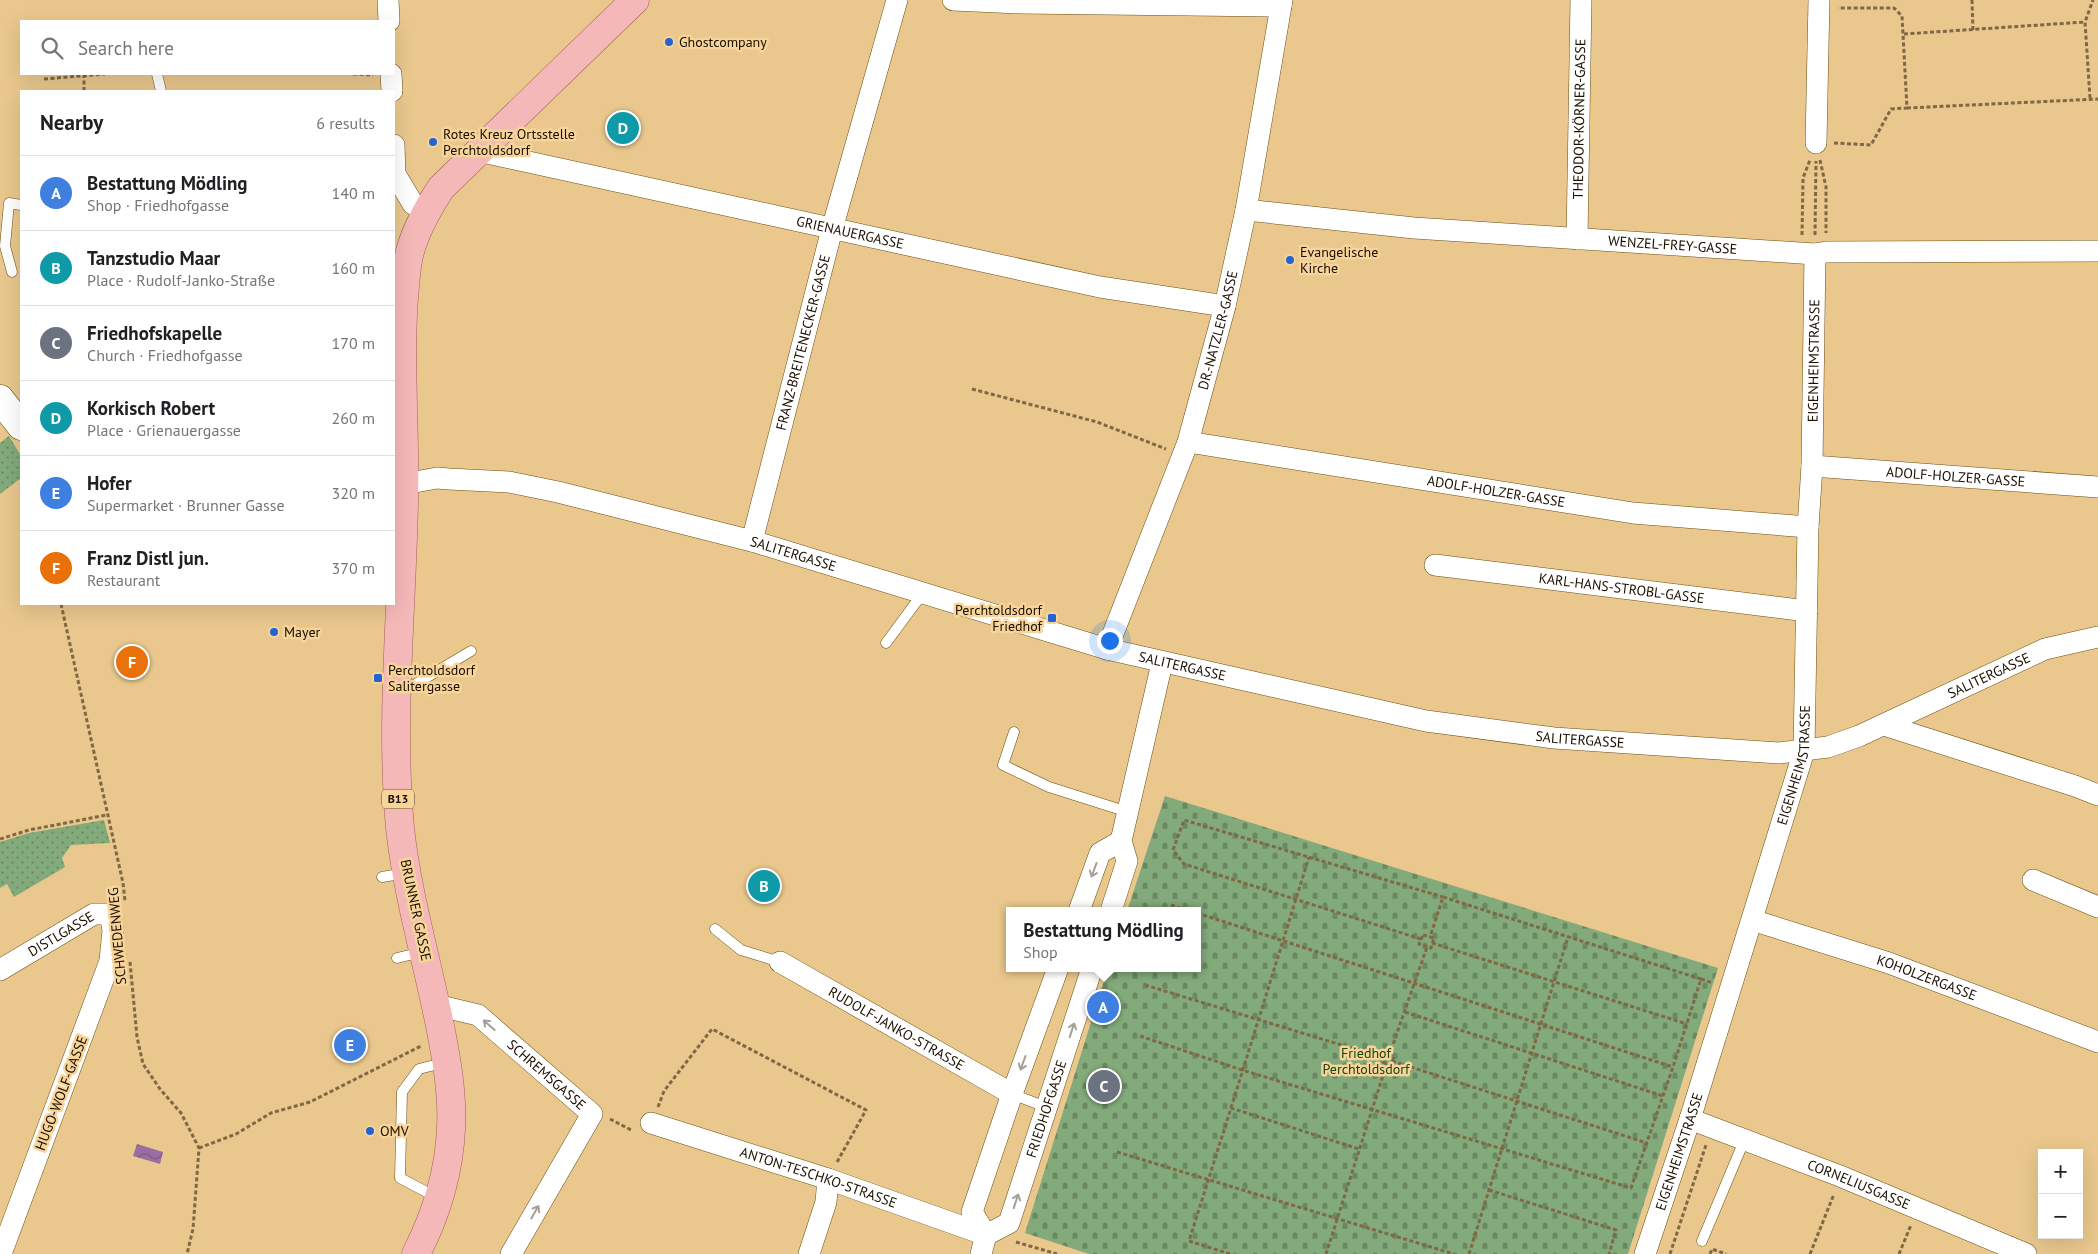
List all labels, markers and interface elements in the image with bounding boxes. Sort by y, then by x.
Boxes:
search box [20,20,395,75]
place label: Ghostcompany [679,33,767,51]
icon: search [38,34,66,62]
text: Search here [78,36,174,60]
marker: Ghostcompany [663,36,675,48]
street label: THEODOR-KÖRNER-GASSE [1569,39,1589,199]
text: Nearby [40,109,103,136]
pin: D [607,109,639,147]
text: 6 results [316,113,375,133]
place label: Rotes Kreuz Ortsstelle Perchtoldsdorf [443,125,575,159]
marker: Rotes Kreuz Ortsstelle Perchtoldsdorf [427,136,439,148]
text: Bestattung Mödling [87,171,248,195]
text: A [51,183,61,203]
text: 140 m [332,183,375,203]
text: Shop · Friedhofgasse [87,195,229,215]
street label: GRIENAUERGASSE [795,212,906,253]
street label: WENZEL-FREY-GASSE [1607,232,1738,258]
place label: Evangelische Kirche [1300,243,1378,277]
text: Tanzstudio Maar [87,246,220,270]
street label: FRANZ-BREITENECKER-GASSE [772,253,834,432]
marker: Evangelische Kirche [1284,254,1296,266]
text: B [51,258,61,278]
text: 160 m [332,258,375,278]
street label: DR.-NATZLER-GASSE [1194,269,1241,392]
text: Place · Rudolf-Janko-Straße [87,270,275,290]
street label: EIGENHEIMSTRASSE [1804,299,1823,422]
text: Friedhofskapelle [87,321,222,345]
text: C [52,333,60,353]
text: 170 m [332,333,375,353]
text: Church · Friedhofgasse [87,345,243,365]
text: Korkisch Robert [87,396,215,420]
text: D [51,408,61,428]
text: 260 m [332,408,375,428]
text: Place · Grienauergasse [87,420,241,440]
street label: ADOLF-HOLZER-GASSE [1885,462,2026,491]
text: Hofer [87,471,132,495]
street label: ADOLF-HOLZER-GASSE [1426,471,1566,511]
text: E [52,483,60,503]
text: 320 m [332,483,375,503]
text: Supermarket · Brunner Gasse [87,495,285,515]
street label: SALITERGASSE [748,532,839,575]
text: Franz Distl jun. [87,546,209,570]
text: F [52,558,60,578]
text: 370 m [332,558,375,578]
street label: KARL-HANS-STROBL-GASSE [1538,569,1705,607]
text: Restaurant [87,570,160,590]
place label: Perchtoldsdorf Friedhof [955,601,1043,635]
marker: Perchtoldsdorf Friedhof [1046,612,1058,624]
place label: Mayer [284,623,320,641]
marker: Mayer [268,626,280,638]
your location [1097,628,1123,654]
pin: F [116,643,148,681]
street label: SALITERGASSE [1137,647,1228,685]
street label: SALITERGASSE [1945,648,2033,702]
place label: Perchtoldsdorf Salitergasse [388,661,476,695]
marker: Perchtoldsdorf Salitergasse [372,672,384,684]
street label: EIGENHEIMSTRASSE [1773,705,1814,827]
street label: SALITERGASSE [1534,727,1625,752]
road number: B13 [382,790,414,809]
street label: BRUNNER GASSE [396,858,436,962]
one-way arrow [1089,862,1098,878]
pin: B [748,867,780,905]
street label: SCHWEDENWEG [104,887,130,985]
street label: DISTLGASSE [25,907,97,960]
popup [1006,907,1201,972]
text: Bestattung Mödling [1023,918,1184,942]
text: Shop [1023,942,1058,962]
street label: KOHOLZERGASSE [1875,951,1979,1004]
street label: RUDOLF-JANKO-STRASSE [825,982,968,1074]
pin: A [1087,988,1119,1026]
one-way arrow [482,1019,495,1030]
one-way arrow [1067,1023,1077,1039]
pin: E [334,1026,366,1064]
street label: HUGO-WOLF-GASSE [31,1033,91,1153]
street label: SCHREMSGASSE [504,1035,590,1114]
park label: Friedhof Perchtoldsdorf [1322,1044,1410,1078]
one-way arrow [1018,1055,1027,1071]
street label: FRIEDHOFGASSE [1022,1058,1070,1160]
pin: C [1088,1067,1120,1105]
street label: EIGENHEIMSTRASSE [1651,1090,1707,1213]
place label: OMV [380,1122,409,1140]
marker: OMV [364,1125,376,1137]
street label: ANTON-TESCHKO-STRASSE [738,1143,899,1212]
map controls [2038,1149,2083,1239]
button: + [2038,1149,2083,1194]
street label: CORNELIUSGASSE [1805,1155,1913,1213]
one-way arrow [1012,1194,1021,1210]
button: − [2038,1194,2083,1239]
one-way arrow [531,1205,541,1219]

